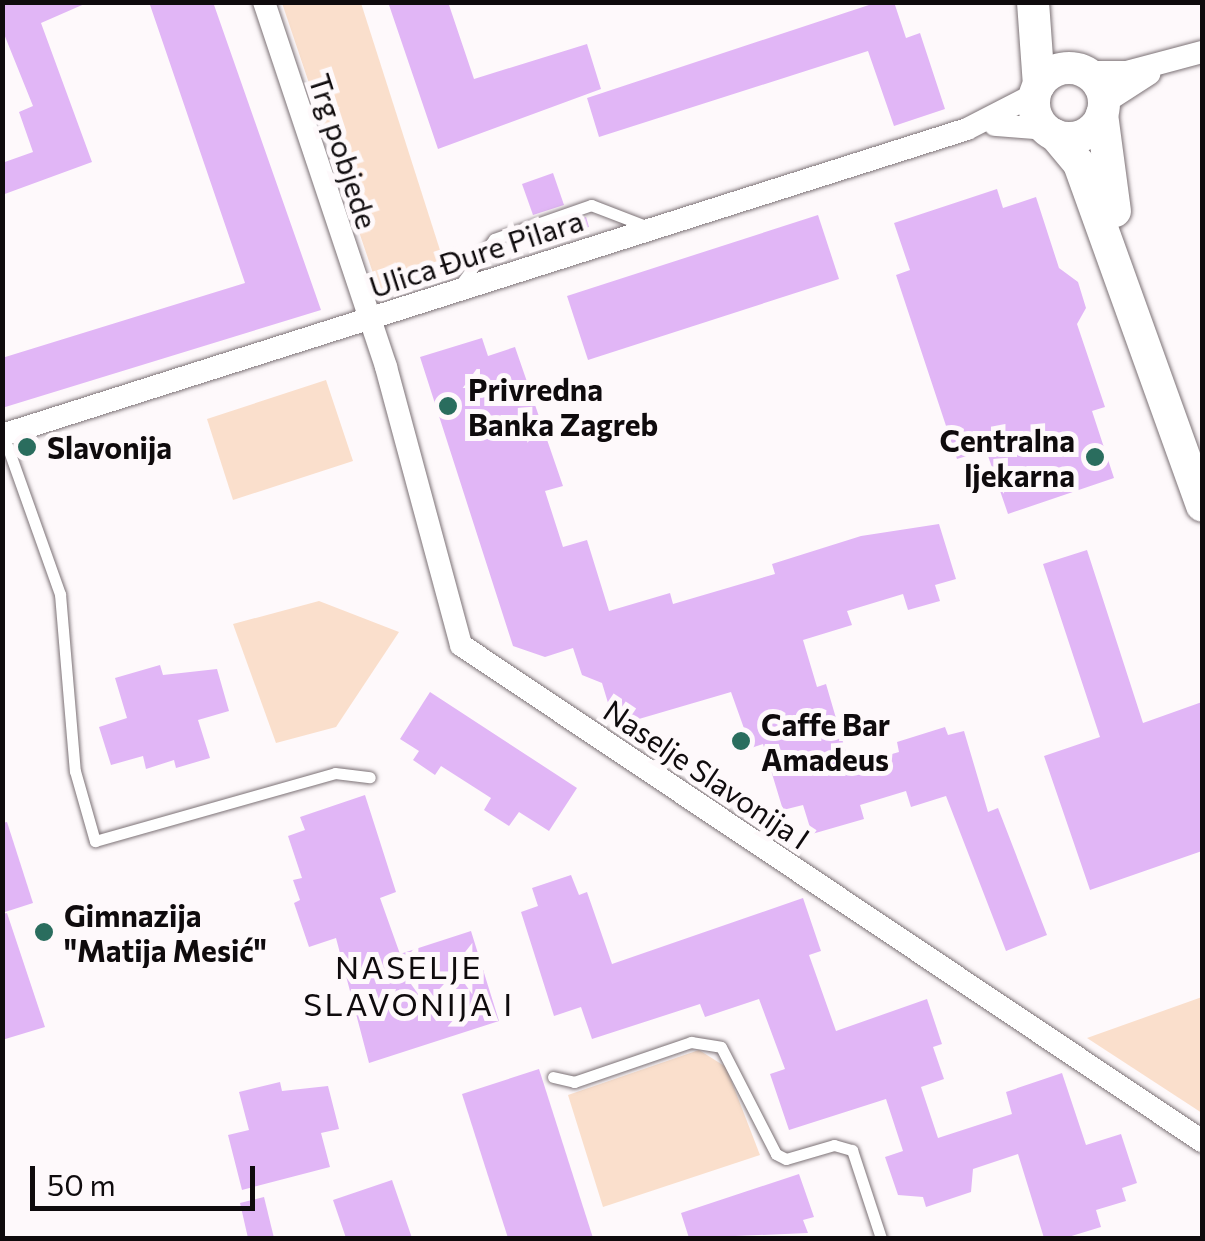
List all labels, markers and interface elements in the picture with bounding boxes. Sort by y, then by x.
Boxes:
street label: Trg pobjede [302,69,386,233]
street label: Ulica Đure Pilara [365,201,587,305]
place label: Privredna Banka Zagreb [468,371,658,442]
marker: Privredna Banka Zagreb [437,395,459,417]
place label: Centralna ljekarna [939,422,1075,492]
place label: Slavonija [47,429,172,465]
marker: Slavonija [16,436,38,458]
marker: Centralna ljekarna [1084,446,1106,468]
street label: Naselje Slavonija I [597,692,817,856]
place label: Caffe Bar Amadeus [761,706,890,776]
marker: Caffe Bar Amadeus [730,730,752,752]
place label: Gimnazija "Matija Mesić" [64,897,267,968]
marker: Gimnazija "Matija Mesić" [33,921,55,943]
district label: NASELJE SLAVONIJA I [303,948,515,1023]
scale bar [35,1146,260,1208]
text: 50 m [47,1165,116,1202]

